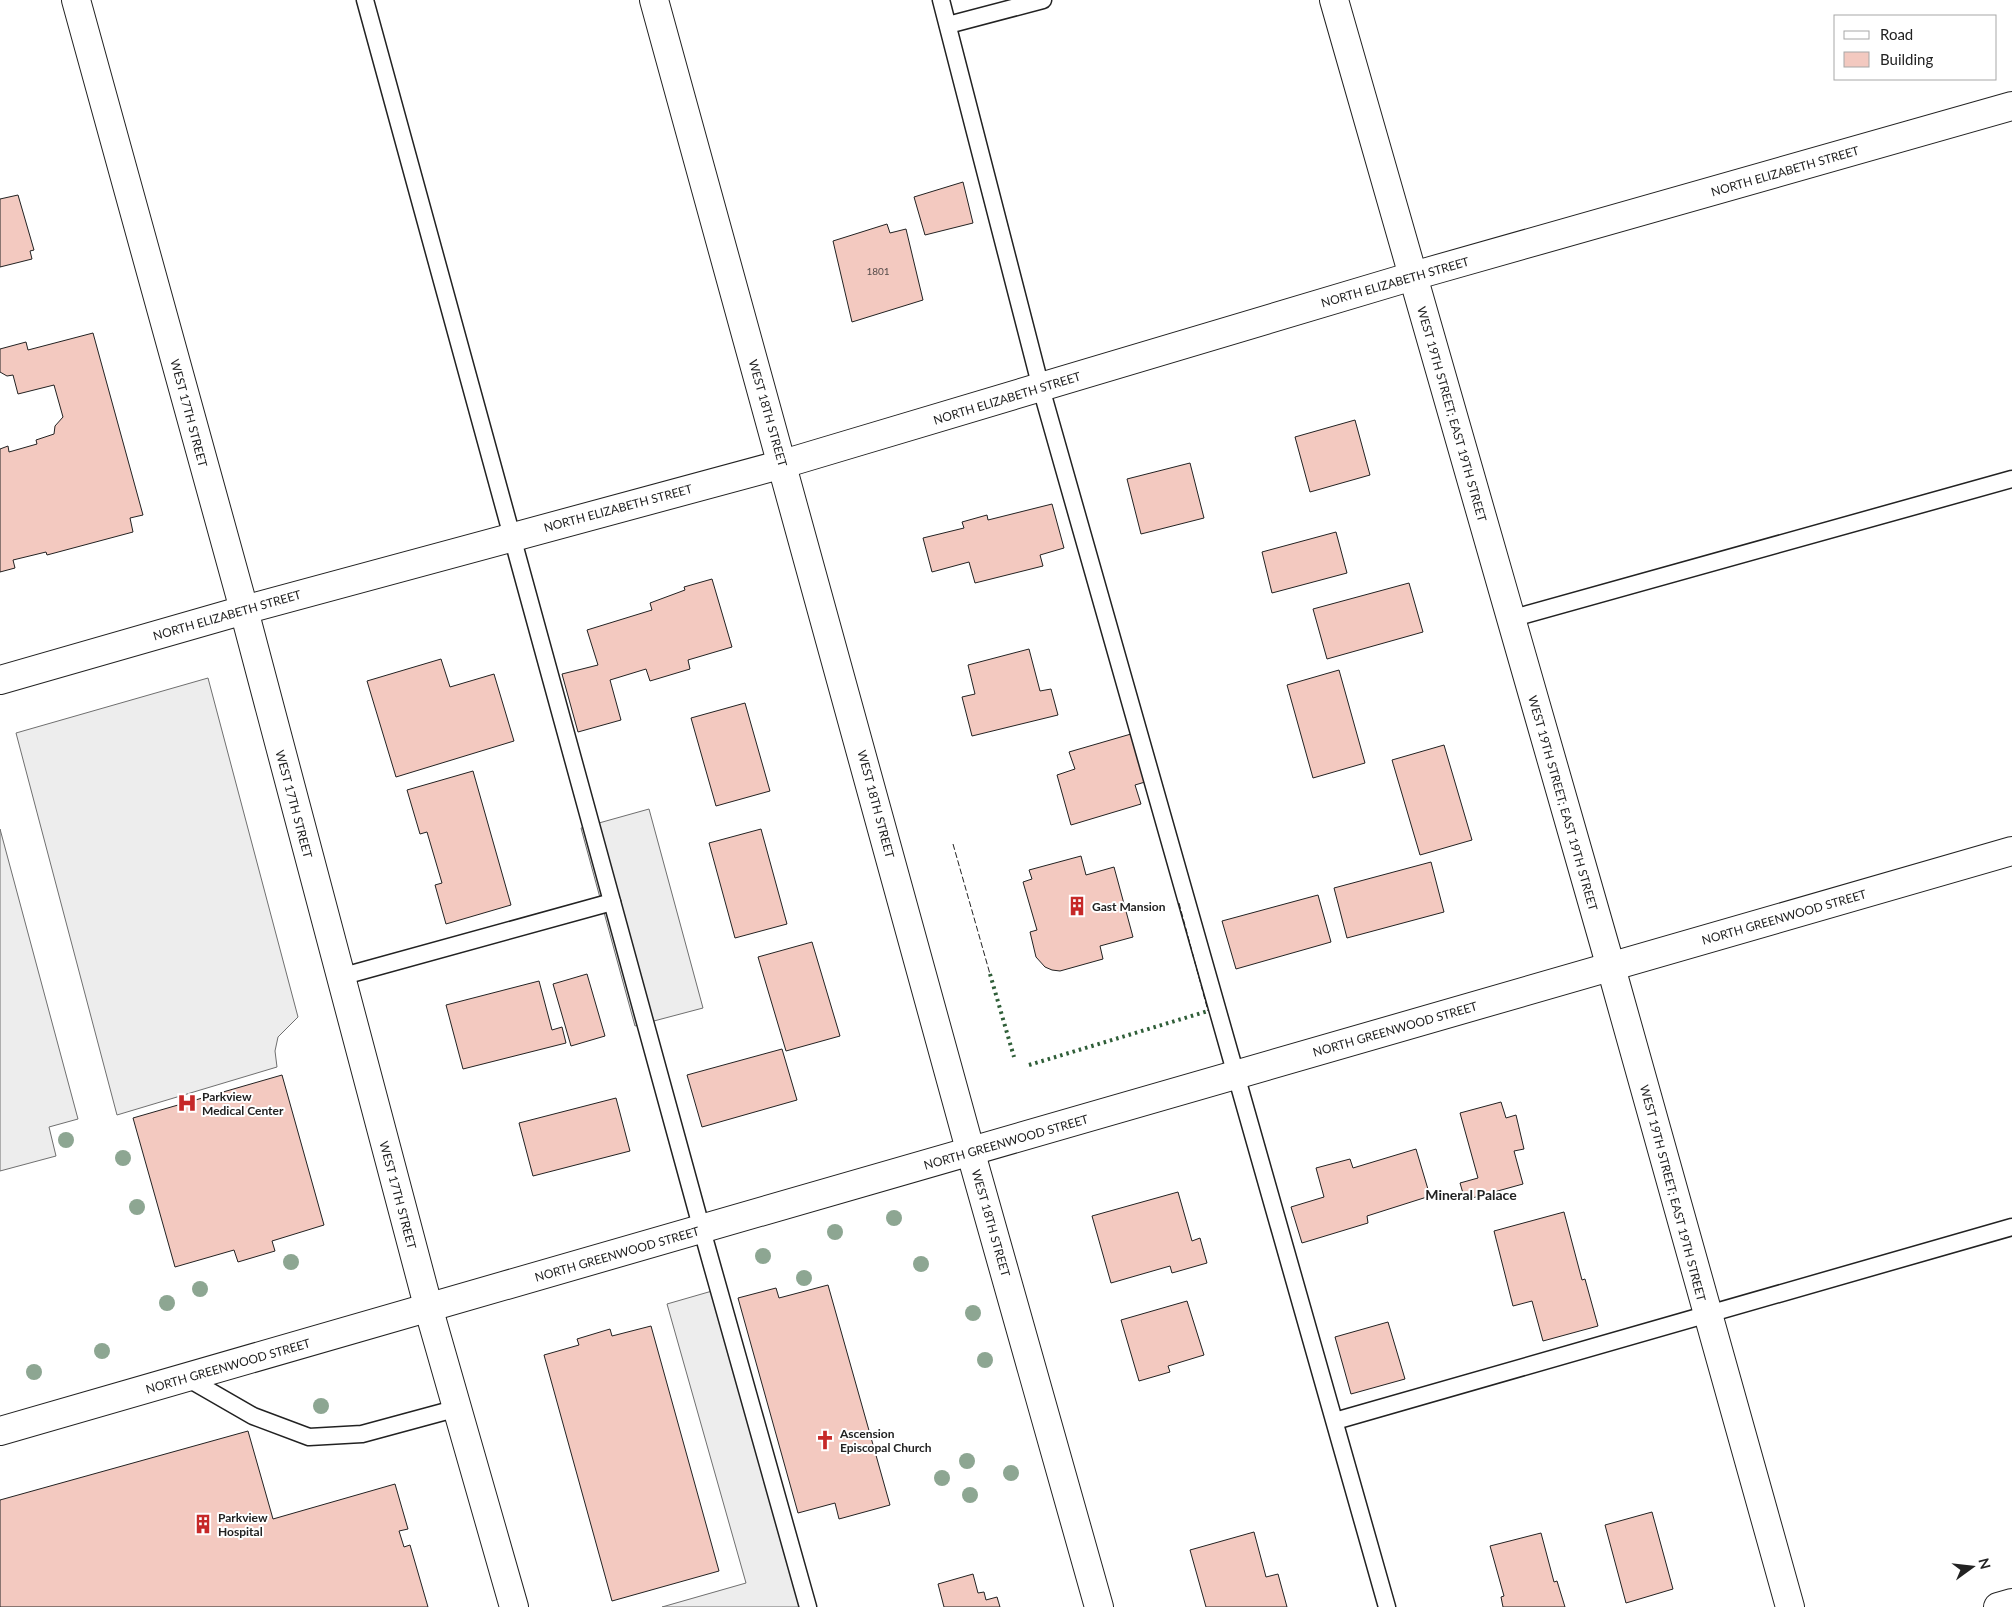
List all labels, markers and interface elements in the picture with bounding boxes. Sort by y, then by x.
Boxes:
legend [1834,15,1997,80]
text: Road [1880,25,1913,43]
text: Building [1880,50,1933,68]
street label: NORTH ELIZABETH STREET [1709,143,1861,199]
street label: NORTH ELIZABETH STREET [1319,254,1471,310]
house number: 1801 [866,265,890,277]
street label: WEST 19TH STREET; EAST 19TH STREET [1414,305,1490,523]
street label: WEST 17TH STREET [167,357,211,469]
street label: WEST 18TH STREET [745,358,791,468]
street label: NORTH ELIZABETH STREET [932,368,1082,428]
street label: NORTH ELIZABETH STREET [542,481,694,535]
street label: NORTH ELIZABETH STREET [151,587,303,643]
street label: WEST 19TH STREET; EAST 19TH STREET [1525,694,1601,912]
street label: WEST 17TH STREET [272,748,316,860]
street label: WEST 18TH STREET [854,748,898,860]
street label: NORTH GREENWOOD STREET [1700,886,1868,948]
building icon: Gast Mansion [1066,895,1088,917]
place label: Gast Mansion [1092,899,1166,914]
street label: NORTH GREENWOOD STREET [1311,998,1479,1060]
street label: WEST 19TH STREET; EAST 19TH STREET [1637,1083,1709,1303]
place label: Parkview Medical Center [202,1089,284,1118]
hospital icon: Parkview Medical Center [176,1092,198,1114]
street label: NORTH GREENWOOD STREET [922,1111,1090,1173]
street label: WEST 17TH STREET [376,1139,420,1251]
street label: WEST 18TH STREET [968,1168,1014,1278]
district label: Mineral Palace [1425,1186,1517,1203]
street label: NORTH GREENWOOD STREET [533,1223,701,1285]
street label: NORTH GREENWOOD STREET [144,1335,312,1397]
place label: Ascension Episcopal Church [839,1426,932,1455]
church icon: Ascension Episcopal Church [814,1429,836,1451]
place label: Parkview Hospital [218,1510,268,1539]
building icon: Parkview Hospital [192,1513,214,1535]
north arrow [1947,1542,1997,1592]
text: N [1975,1556,1995,1571]

